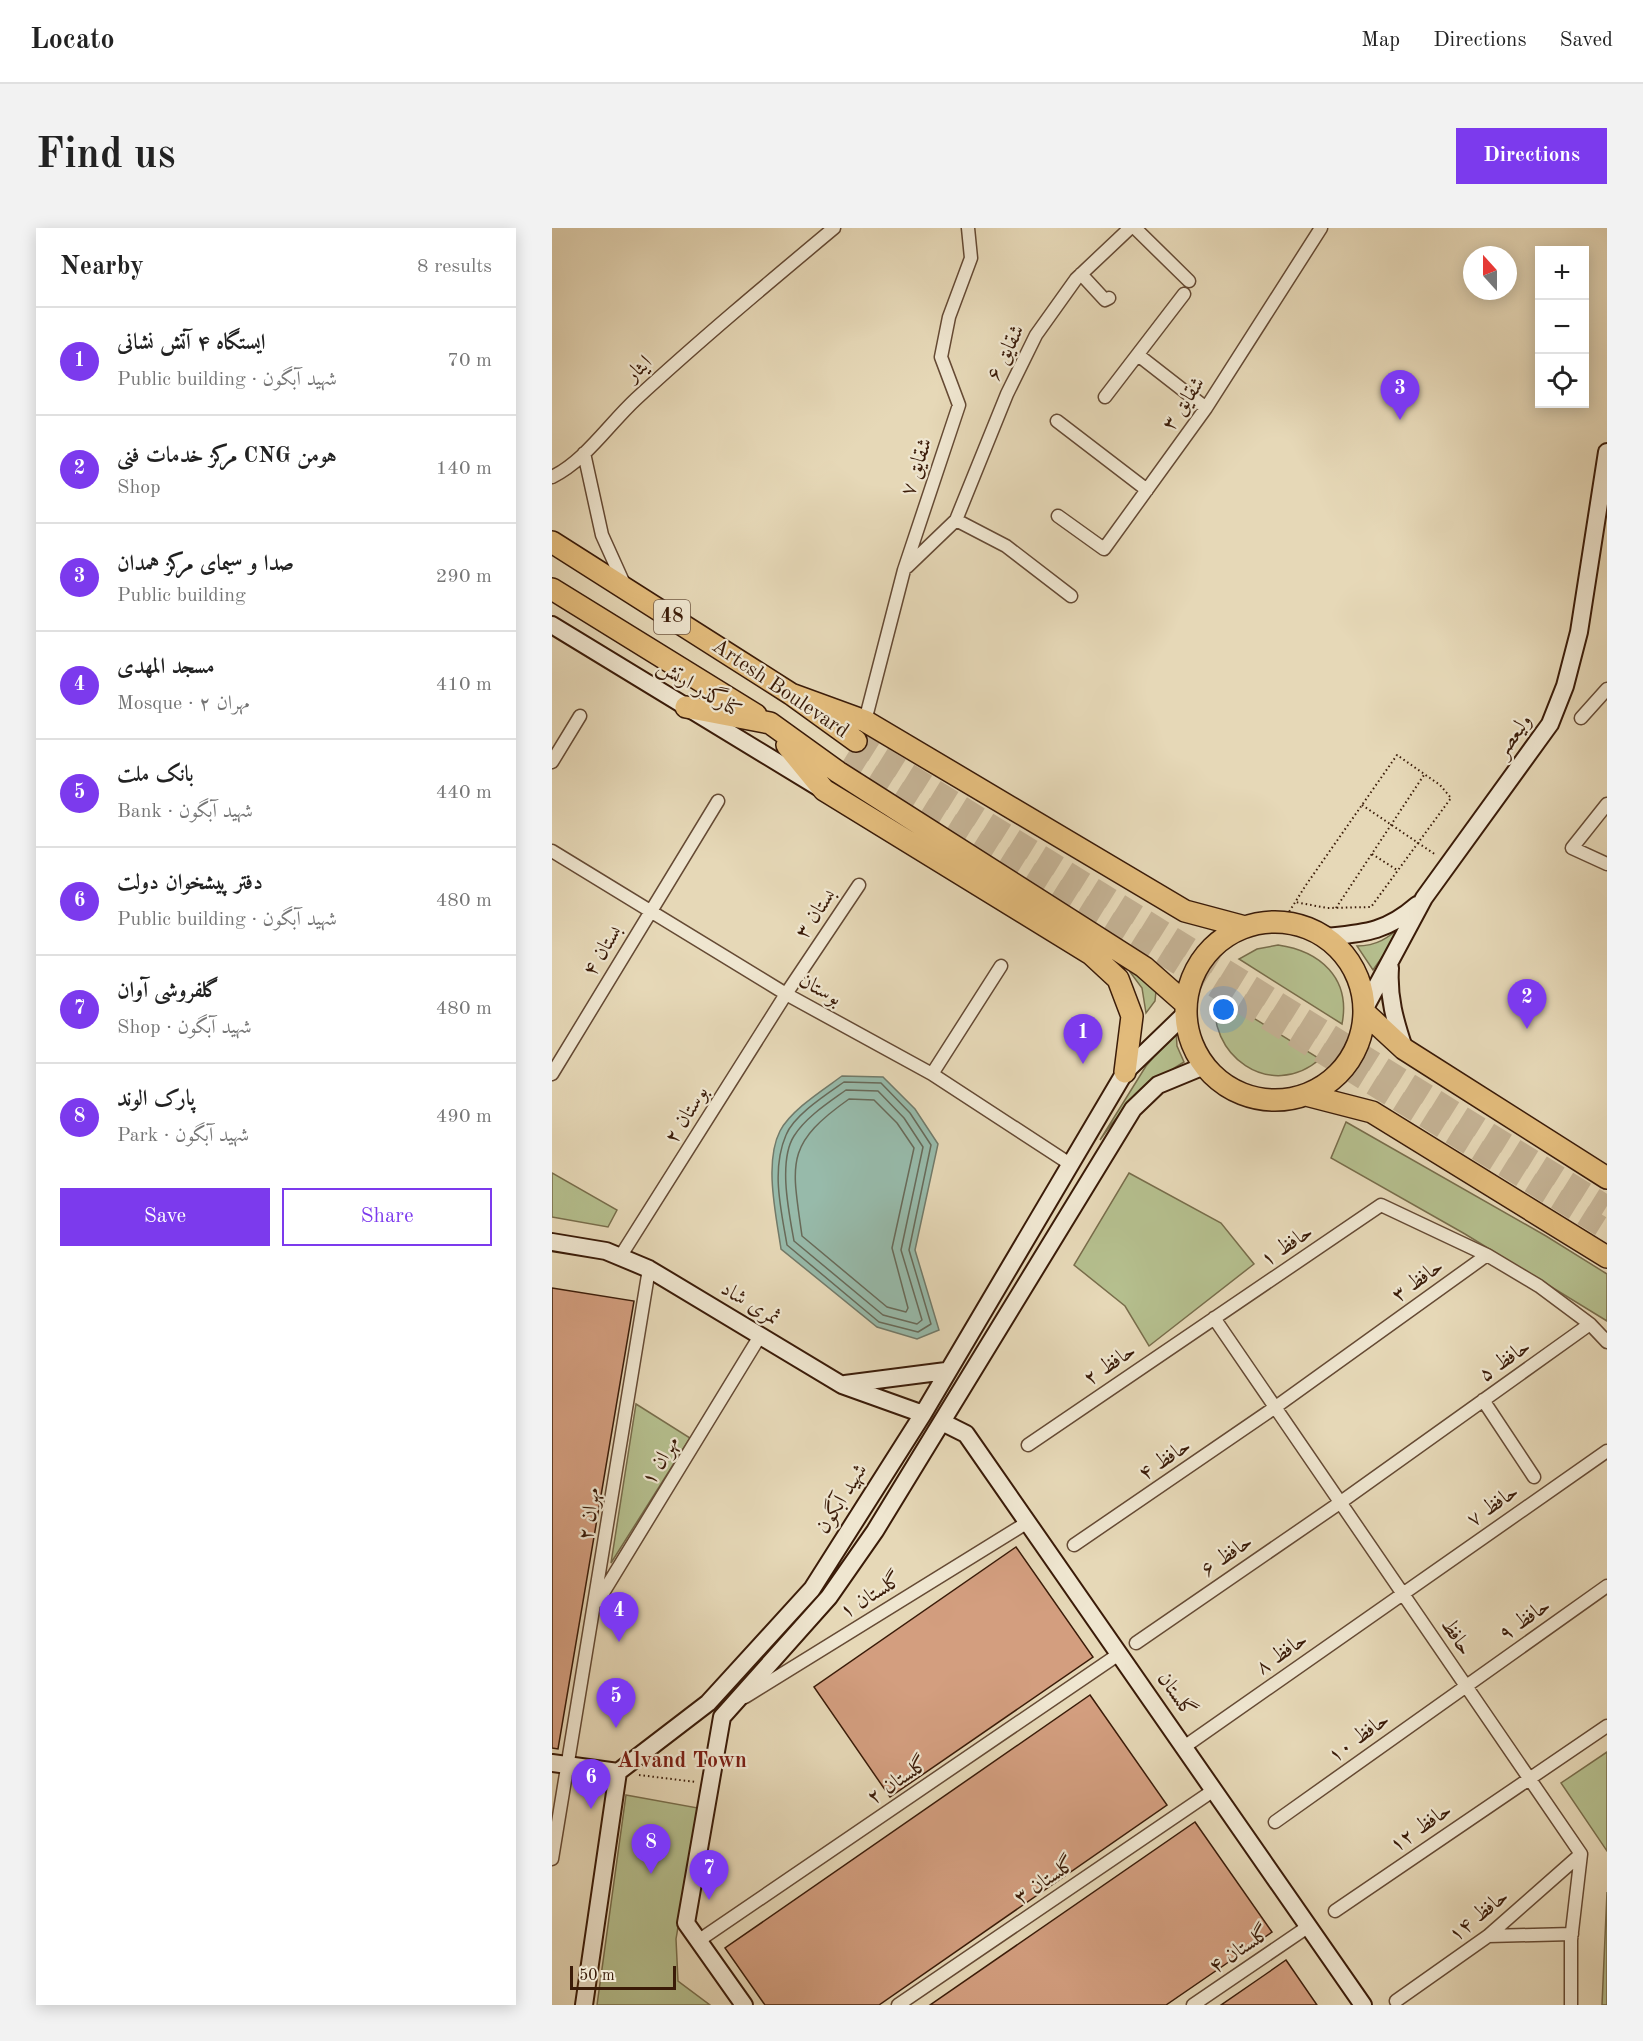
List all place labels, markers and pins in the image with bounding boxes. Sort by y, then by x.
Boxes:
pin: 3 [1380,370,1420,420]
pin: 2 [1508,980,1546,1029]
pin: 1 [1064,1014,1102,1064]
pin: 4 [600,1592,638,1642]
pin: 5 [596,1678,636,1728]
pin: 6 [572,1760,610,1809]
pin: 8 [632,1824,670,1874]
pin: 7 [690,1850,728,1900]

